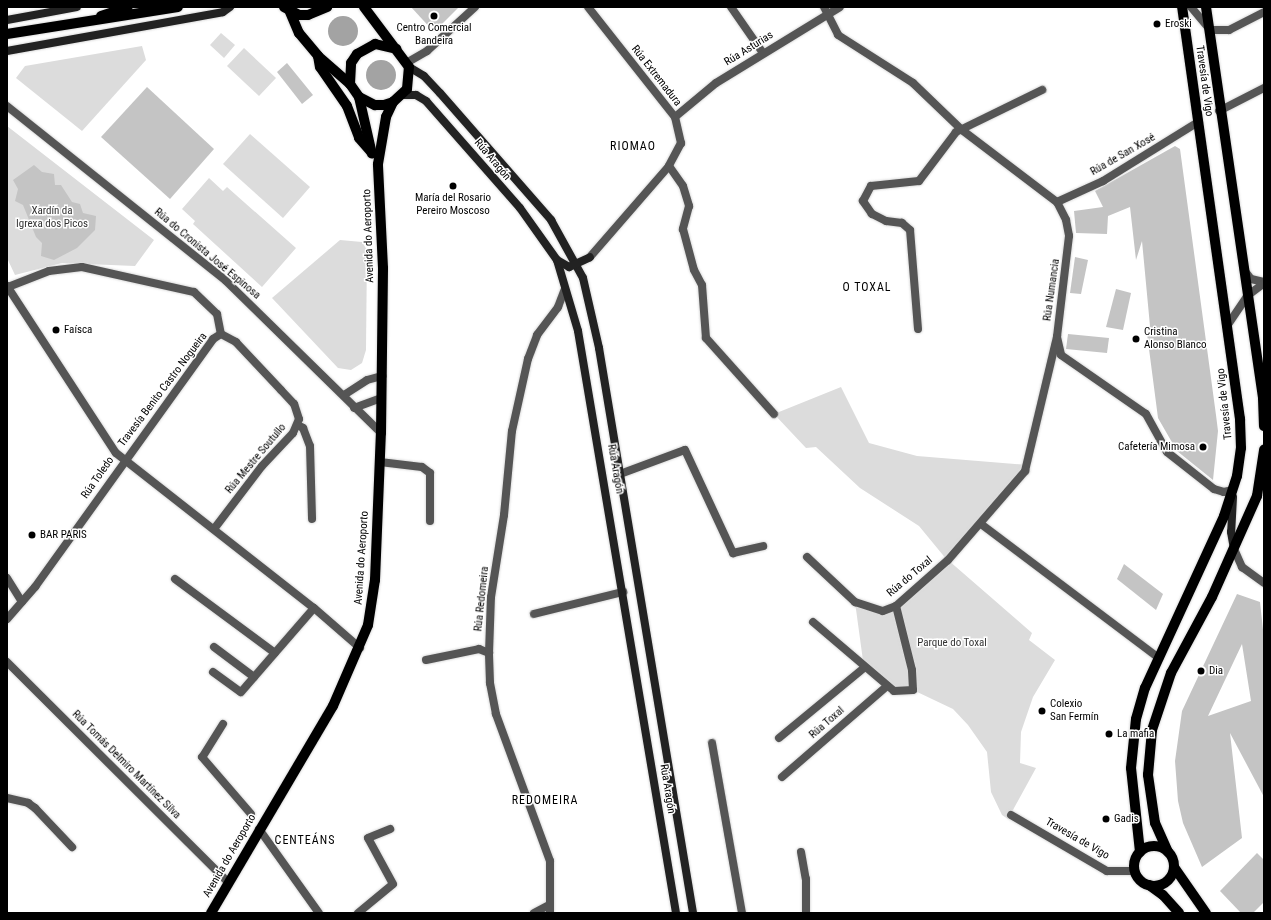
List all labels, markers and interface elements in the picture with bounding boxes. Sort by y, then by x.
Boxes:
marker: Centro Comercial Bandeira [429,11,439,21]
place label: Eroski [1165,17,1192,31]
marker: Eroski [1152,19,1162,29]
place label: Centro Comercial Bandeira [396,22,472,48]
street label: Rúa Asturias [722,29,776,69]
street label: Rúa Extremadura [628,43,684,109]
street label: Travesía de Vigo [1192,45,1216,117]
street label: Rúa de San Xosé [1088,131,1158,179]
street label: Rúa Aragón [471,137,513,183]
district label: RIOMAO [610,140,656,154]
marker: María del Rosario Pereiro Moscoso [448,181,458,191]
street label: Avenida do Aeroporto [361,189,377,283]
place label: María del Rosario Pereiro Moscoso [415,192,491,218]
park label: Xardín da Igrexa dos Picos [16,205,88,231]
street label: Rúa do Cronista José Espinosa [151,206,263,302]
street label: Rúa Numancia [1041,258,1063,322]
district label: O TOXAL [842,281,892,295]
place label: Faísca [64,323,92,337]
marker: Faísca [51,325,61,335]
place label: Cristina Alonso Blanco [1144,326,1207,352]
street label: Travesía Benito Castro Nogueira [116,330,210,450]
marker: Cristina Alonso Blanco [1131,334,1141,344]
street label: Travesía de Vigo [1215,368,1235,440]
street label: Rúa Mestre Soutullo [223,421,289,497]
place label: Cafetería Mimosa [1118,440,1195,454]
marker: Cafetería Mimosa [1198,442,1208,452]
street label: Rúa Aragón [604,443,626,495]
street label: Rúa Toledo [79,454,117,502]
street label: Avenida do Aeroporto [352,511,372,605]
place label: BAR PARIS [40,528,87,542]
marker: BAR PARIS [27,530,37,540]
street label: Rúa do Toxal [884,554,936,600]
street label: Rúa Redomeira [472,566,492,632]
park label: Parque do Toxal [917,636,987,650]
place label: Dia [1209,664,1223,678]
marker: Dia [1196,666,1206,676]
place label: Colexio San Fermín [1050,698,1099,724]
street label: Rúa Toxal [807,704,847,742]
marker: Colexio San Fermín [1037,706,1047,716]
street label: Rúa Tomás Delmiro Martínez Silva [69,708,183,822]
place label: La mafia [1117,727,1154,741]
marker: La mafia [1104,729,1114,739]
street label: Rúa Aragón [657,763,677,815]
district label: REDOMEIRA [512,794,578,808]
street label: Avenida do Aeroporto [201,812,259,900]
place label: Gadis [1114,812,1139,826]
marker: Gadis [1101,814,1111,824]
street label: Travesía de Vigo [1043,815,1111,863]
district label: CENTEÁNS [275,834,335,848]

